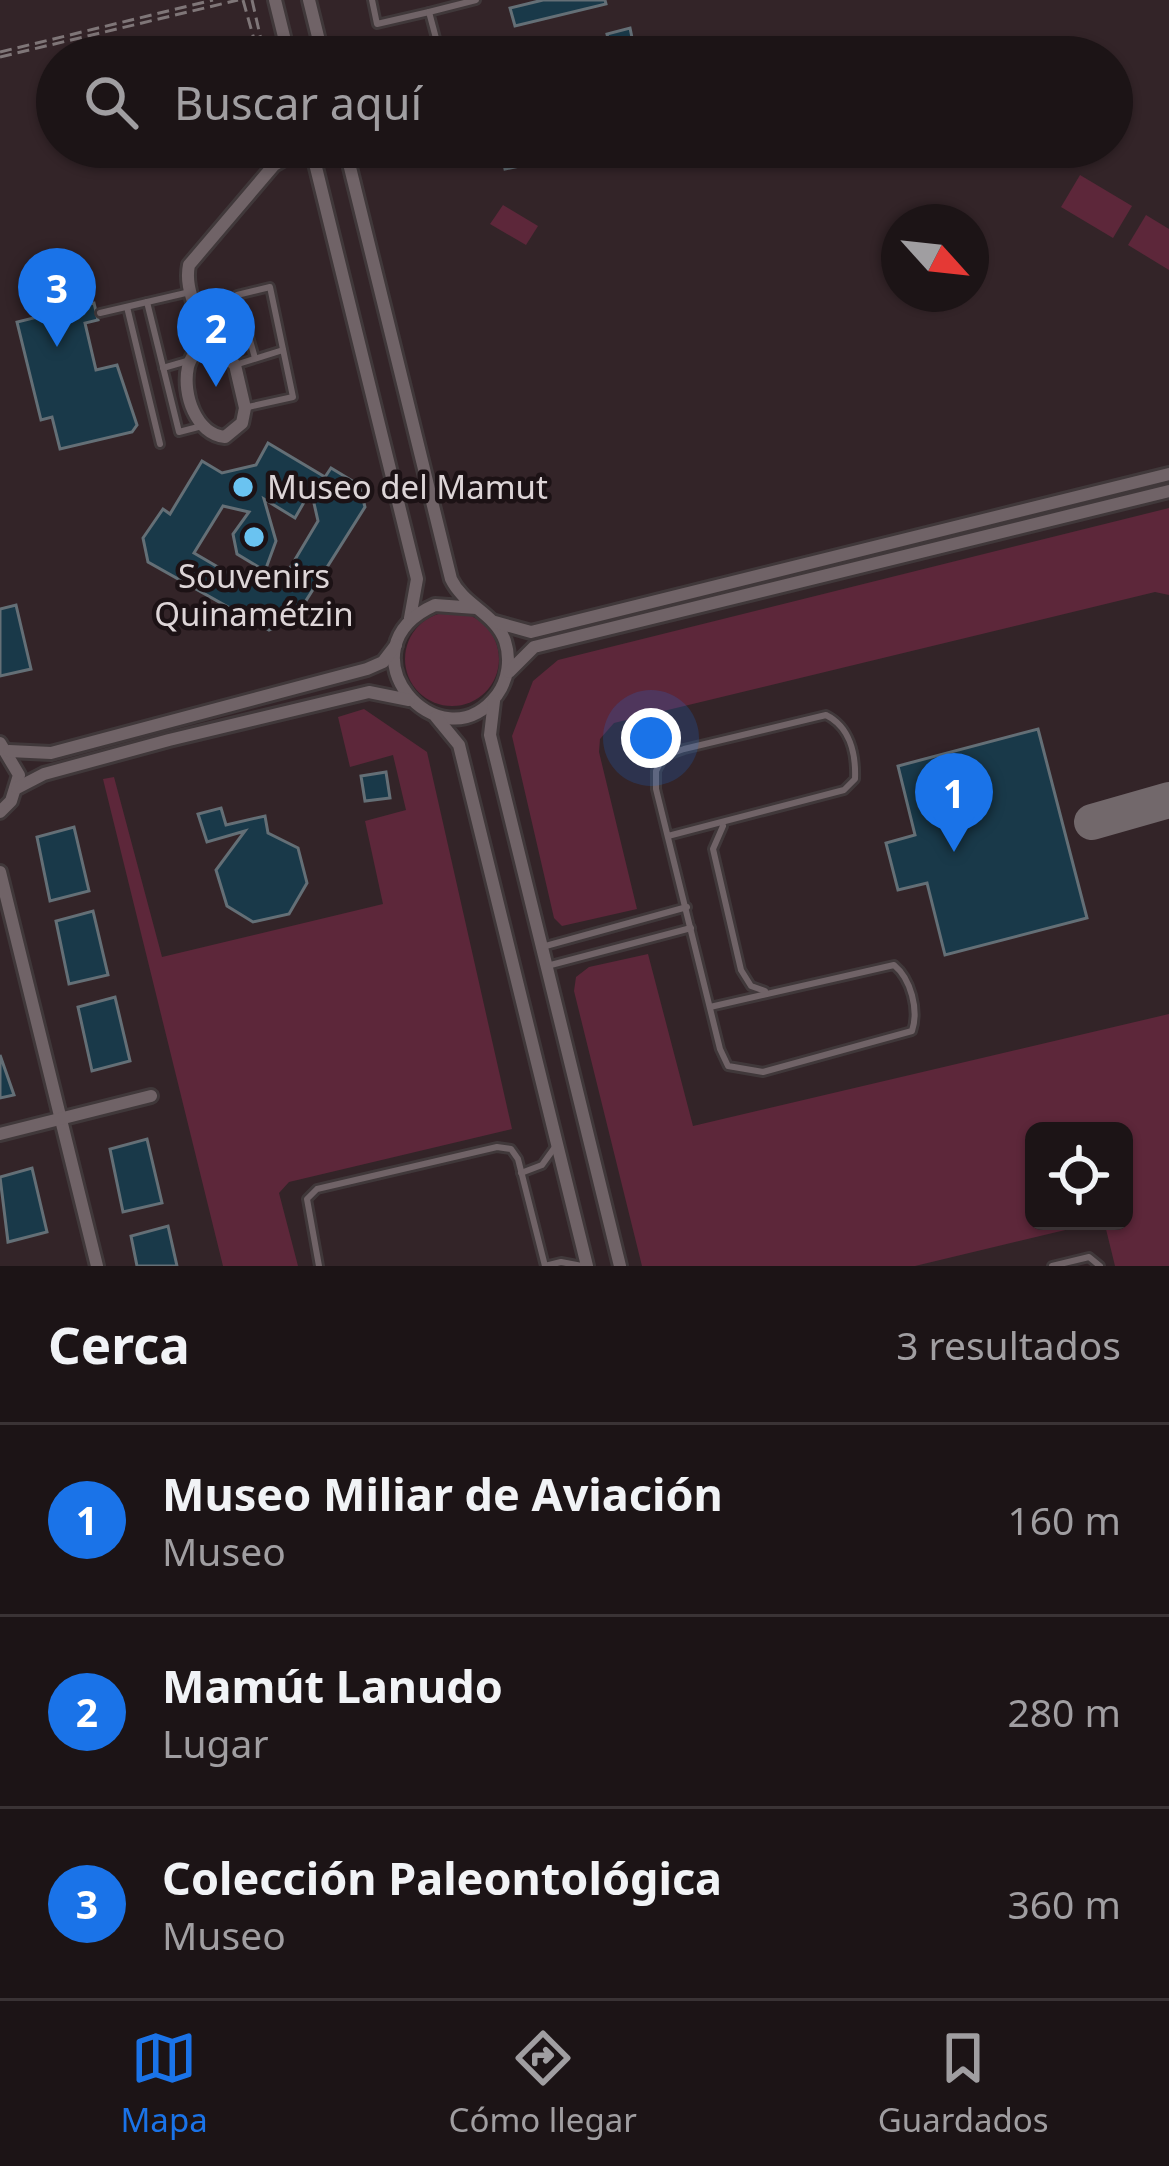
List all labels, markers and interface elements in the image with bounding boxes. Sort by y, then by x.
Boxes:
search box [36,36,1133,168]
icon: search [78,69,144,135]
text: Buscar aquí [174,72,422,133]
north arrow [881,204,989,312]
pin: 3 [18,248,96,347]
pin: 2 [177,288,255,387]
place label: Museo del Mamut [267,464,548,509]
marker: Museo del Mamut [230,474,256,500]
marker: Souvenirs Quinamétzin [241,524,267,550]
place label: Souvenirs Quinamétzin [154,553,354,636]
your location [621,708,681,768]
pin: 1 [915,753,993,852]
map controls [1025,1122,1133,1230]
button: locate [1025,1122,1133,1230]
text: Cerca [48,1309,190,1379]
text: 3 resultados [896,1318,1121,1371]
text: Museo Miliar de Aviación [162,1463,723,1524]
text: 1 [76,1493,98,1546]
text: 160 m [1007,1493,1121,1546]
text: Museo [162,1524,286,1577]
text: Mamút Lanudo [162,1655,503,1716]
text: 2 [76,1685,98,1738]
text: 280 m [1007,1685,1121,1738]
text: Lugar [162,1716,269,1769]
text: Colección Paleontológica [162,1847,722,1908]
text: 3 [76,1877,98,1930]
text: 360 m [1007,1877,1121,1930]
text: Museo [162,1908,286,1961]
tab: Mapa [120,2025,208,2142]
tab: Cómo llegar [449,2025,637,2142]
tab: Guardados [878,2025,1049,2142]

